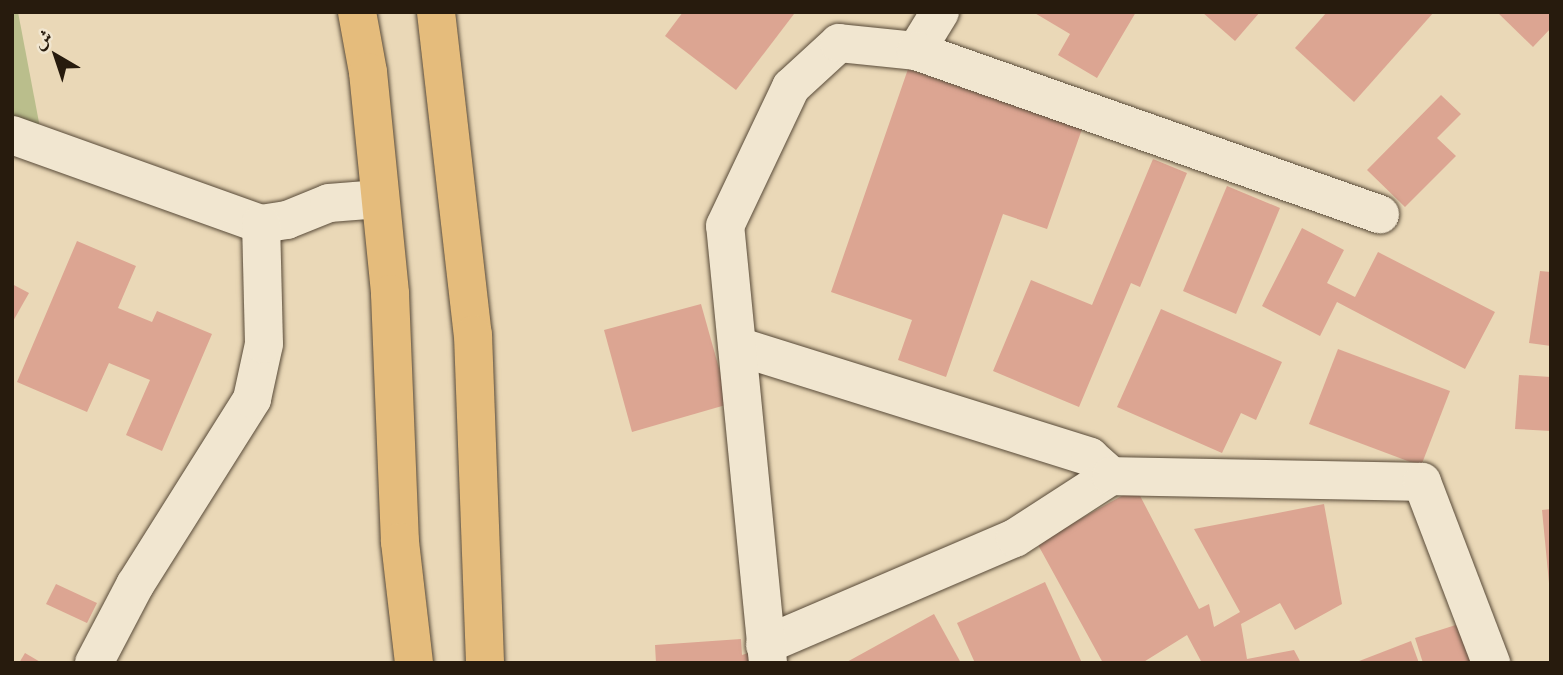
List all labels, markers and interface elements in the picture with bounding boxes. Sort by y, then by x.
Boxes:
north arrow [21,21,91,91]
text: ش [28,24,57,54]

